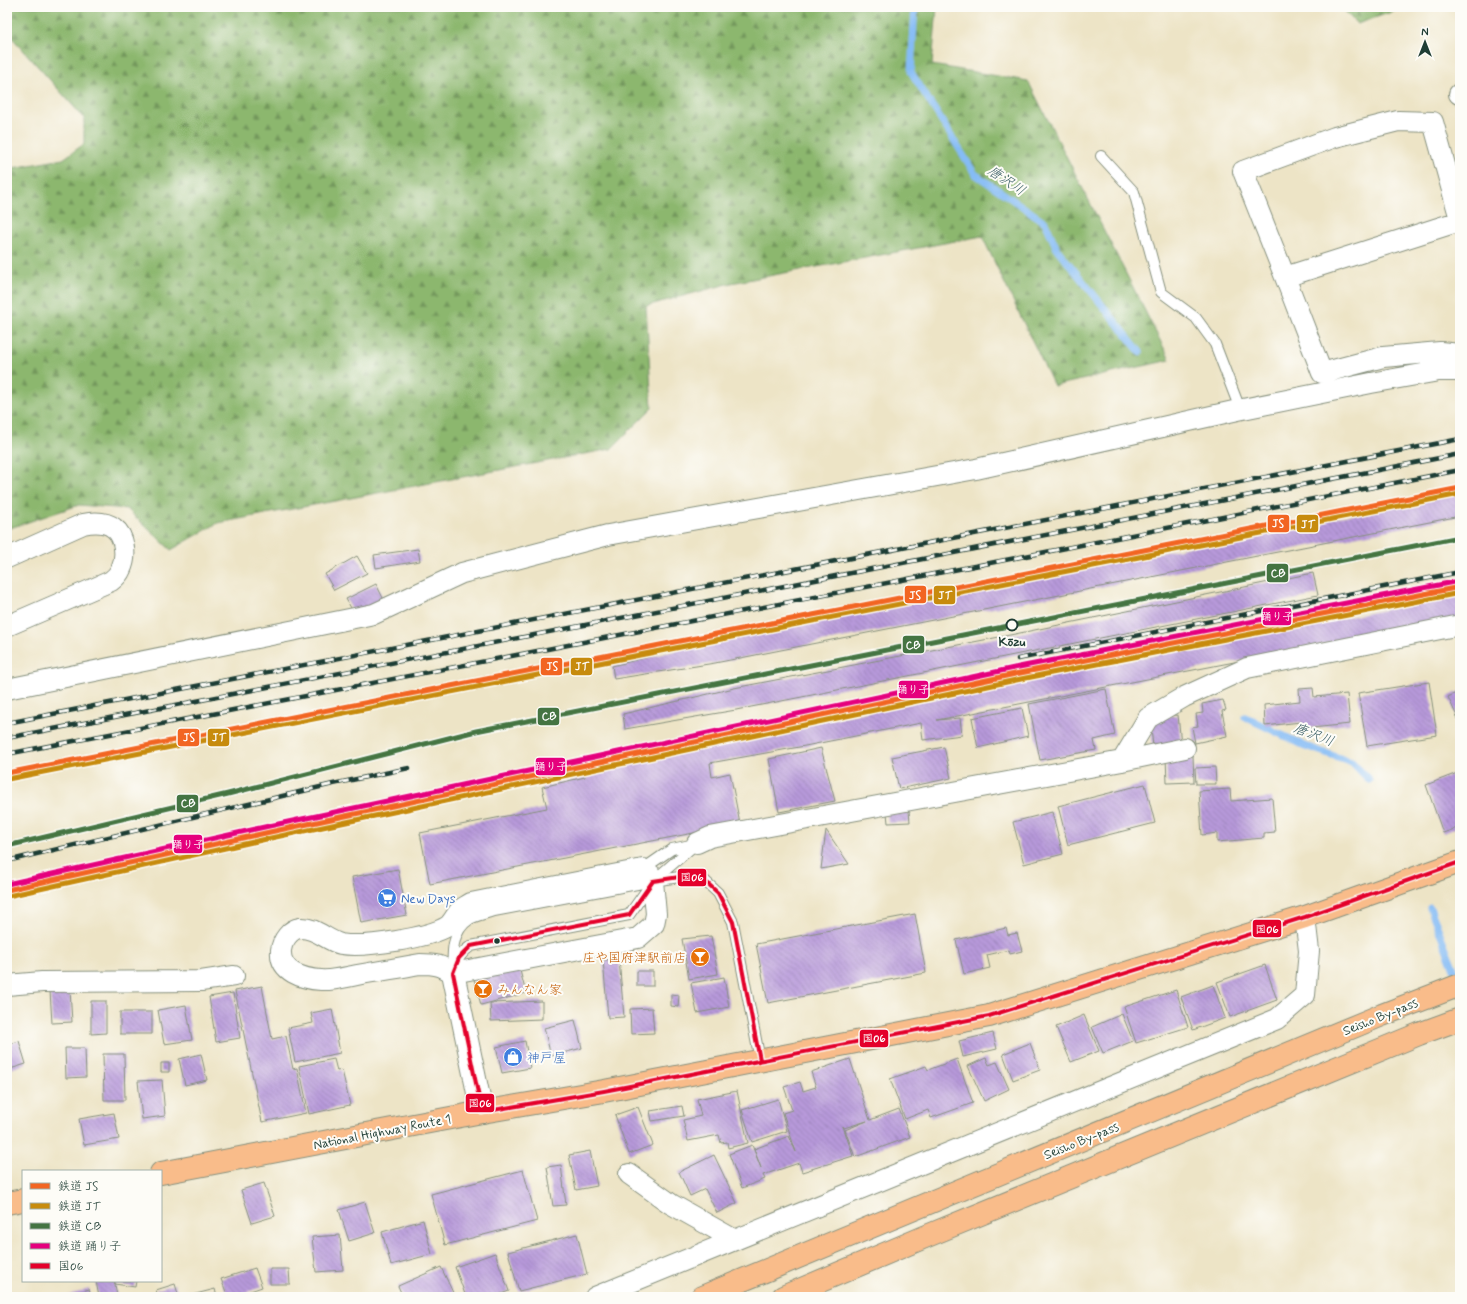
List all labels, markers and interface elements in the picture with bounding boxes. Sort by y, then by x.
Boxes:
north arrow [1405,22,1445,62]
text: N [1421,26,1429,40]
water label: 唐沢川 [984,162,1029,200]
line badge: JS [1267,514,1290,533]
line badge: JT [1296,514,1319,533]
text: JS [1272,517,1284,531]
text: JT [1301,518,1316,532]
line badge: CB [1266,563,1289,583]
text: CB [1271,567,1286,581]
line badge: JS [904,585,927,604]
line badge: JT [933,585,956,605]
text: JS [909,589,921,603]
text: JT [938,589,953,603]
line badge: 踊り子 [1262,607,1292,626]
text: 踊り子 [1261,610,1294,624]
marker: Kōzu [1005,618,1019,632]
place label: Kōzu [998,634,1026,651]
line badge: CB [902,635,925,654]
text: CB [906,639,921,653]
line badge: JS [540,657,563,676]
line badge: JT [570,657,593,676]
text: JS [546,660,558,674]
text: JT [575,660,590,674]
line badge: 踊り子 [898,680,929,699]
text: 踊り子 [897,683,930,697]
line badge: CB [537,707,560,726]
text: CB [542,710,557,724]
water label: 唐沢川 [1291,719,1336,751]
line badge: JS [177,728,200,747]
line badge: JT [207,728,230,747]
text: JS [183,731,195,745]
text: JT [212,731,227,745]
line badge: 踊り子 [535,757,566,776]
text: 踊り子 [535,760,568,774]
line badge: CB [176,794,199,813]
text: CB [181,797,196,811]
line badge: 踊り子 [173,834,203,854]
text: 踊り子 [172,838,205,852]
line badge: 国06 [677,868,707,887]
text: 国06 [680,871,704,885]
supermarket icon: New Days [376,887,398,909]
place label: New Days [401,891,456,908]
line badge: 国06 [1252,919,1282,938]
text: 国06 [1255,923,1279,937]
unlabelled marker [492,936,502,946]
bar icon: 庄や国府津駅前店 [689,946,711,968]
place label: 庄や国府津駅前店 [582,950,686,967]
bar icon: みんなん家 [472,978,494,1000]
place label: みんなん家 [497,982,562,999]
street label: Seisho By-pass [1340,995,1421,1040]
line badge: 国06 [859,1029,889,1048]
text: 国06 [862,1032,886,1046]
shop icon: 神戸屋 [502,1046,524,1068]
place label: 神戸屋 [527,1050,566,1067]
line badge: 国06 [465,1093,495,1113]
text: 国06 [468,1097,492,1111]
street label: National Highway Route 1 [312,1111,453,1154]
street label: Seisho By-pass [1041,1119,1122,1164]
legend [22,1170,162,1282]
text: 鉄道 JS [58,1179,98,1195]
text: 鉄道 JT [58,1199,101,1215]
text: 鉄道 CB [58,1219,102,1235]
text: 鉄道 踊り子 [58,1239,121,1255]
text: 国06 [58,1259,84,1275]

